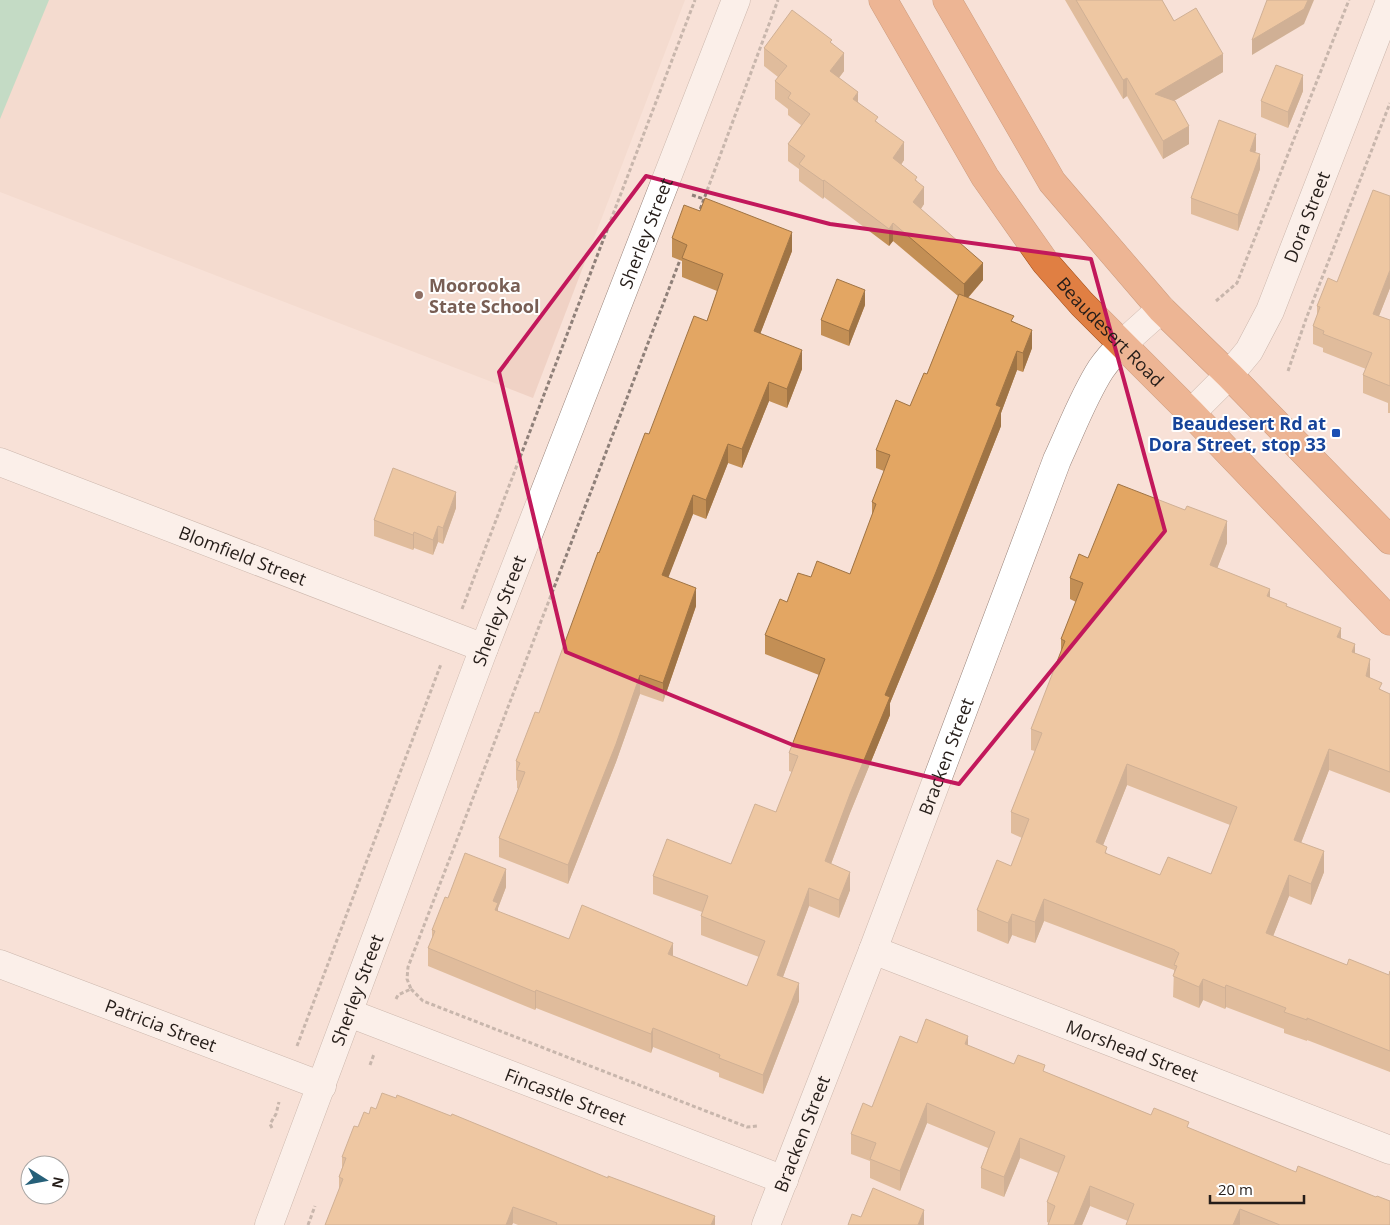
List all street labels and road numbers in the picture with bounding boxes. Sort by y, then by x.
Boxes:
street label: Dora Street [1278,168,1335,266]
street label: Sherley Street [613,174,678,292]
street label: Beaudesert Road [1052,272,1169,391]
street label: Blomfield Street [175,520,310,591]
street label: Sherley Street [466,552,531,669]
street label: Bracken Street [913,694,979,818]
street label: Sherley Street [325,931,388,1049]
street label: Patricia Street [102,993,220,1057]
street label: Morshead Street [1063,1014,1202,1087]
street label: Fincastle Street [501,1062,630,1130]
street label: Bracken Street [768,1072,835,1195]

